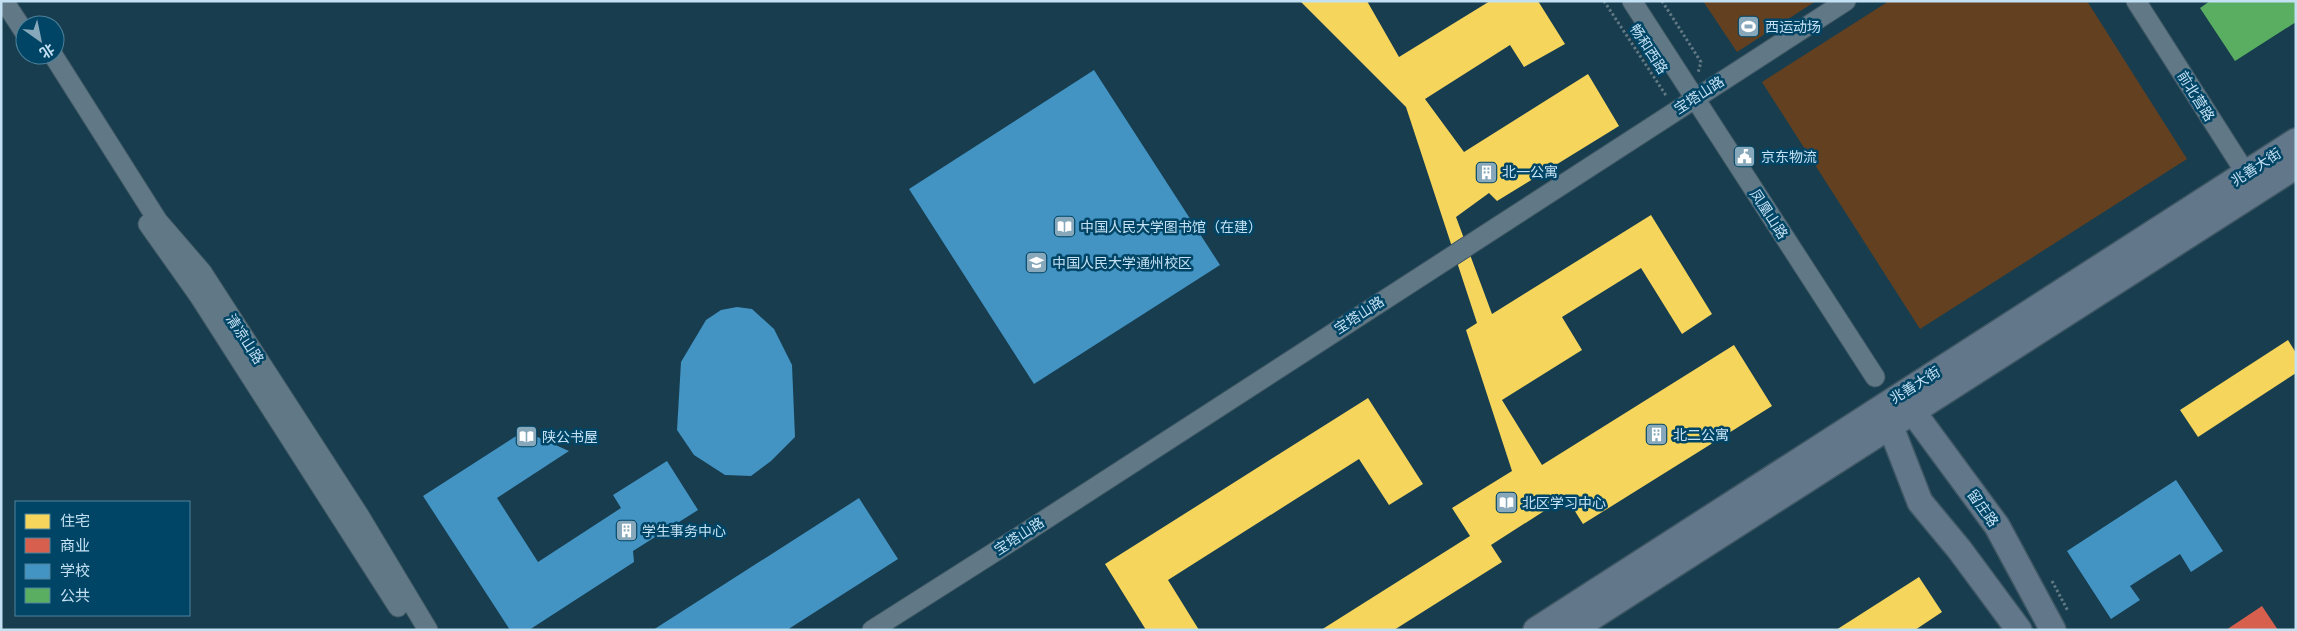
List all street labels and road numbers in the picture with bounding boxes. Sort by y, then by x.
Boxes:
street label: 畅和西路 [1625,20,1673,78]
street label: 前北营路 [2173,67,2219,125]
street label: 宝塔山路 [1670,71,1728,119]
street label: 兆善大街 [2227,143,2285,191]
street label: 凤凰山路 [1745,185,1793,243]
street label: 宝塔山路 [1330,291,1388,339]
street label: 清凉山路 [221,310,269,368]
street label: 兆善大街 [1886,362,1944,408]
street label: 留庄路 [1963,485,2003,531]
street label: 宝塔山路 [990,512,1048,560]

